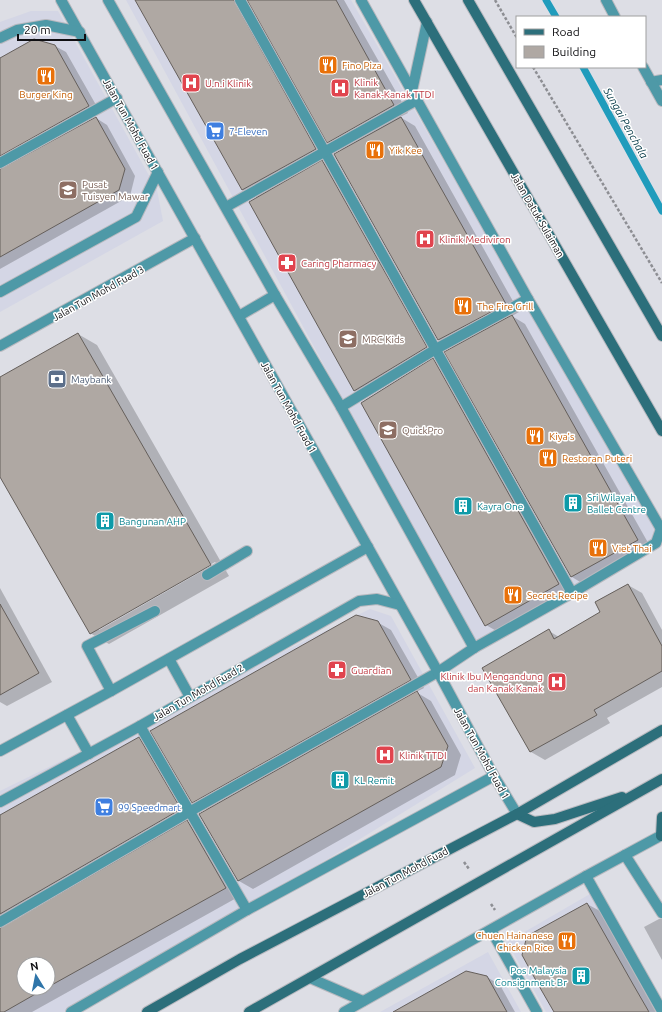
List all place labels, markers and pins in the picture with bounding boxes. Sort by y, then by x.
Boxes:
restaurant icon: Fino Piza [317,54,339,76]
place label: Fino Piza [342,60,382,71]
restaurant icon: Burger King [35,65,57,87]
hospital icon: U.n.i Klinik [180,72,202,94]
hospital icon: Klinik Kanak-Kanak TTDI [329,77,351,99]
place label: Klinik Kanak-Kanak TTDI [354,77,434,100]
place label: U.n.i Klinik [205,78,251,89]
place label: Burger King [19,89,73,100]
supermarket icon: 7-Eleven [204,120,226,142]
place label: 7-Eleven [229,126,267,137]
restaurant icon: Yik Kee [364,139,386,161]
place label: Yik Kee [389,145,422,156]
school or university icon: Pusat Tuisyen Mawar [57,179,79,201]
place label: Pusat Tuisyen Mawar [82,179,149,202]
hospital icon: Klinik Mediviron [414,228,436,250]
place label: Klinik Mediviron [439,234,511,245]
pharmacy icon: Caring Pharmacy [276,252,298,274]
place label: Caring Pharmacy [301,258,376,269]
restaurant icon: The Fire Grill [452,295,474,317]
place label: The Fire Grill [477,301,534,312]
school or university icon: MRC Kids [337,328,359,350]
place label: MRC Kids [362,334,404,345]
bank icon: Maybank [46,368,68,390]
place label: Maybank [71,374,111,385]
school or university icon: QuickPro [377,419,399,441]
place label: QuickPro [402,425,443,436]
restaurant icon: Kiya's [524,425,546,447]
place label: Kiya's [549,431,574,442]
restaurant icon: Restoran Puteri [537,447,559,469]
place label: Restoran Puteri [562,453,632,464]
building icon: Sri Wilayah Ballet Centre [562,492,584,514]
place label: Sri Wilayah Ballet Centre [587,492,646,515]
building icon: Kayra One [452,495,474,517]
place label: Kayra One [477,501,523,512]
building icon: Bangunan AHP [94,510,116,532]
place label: Bangunan AHP [119,516,186,527]
restaurant icon: Viet Thai [587,537,609,559]
place label: Viet Thai [612,543,652,554]
restaurant icon: Secret Recipe [502,584,524,606]
place label: Secret Recipe [527,590,588,601]
pharmacy icon: Guardian [326,659,348,681]
place label: Guardian [351,665,391,676]
place label: Klinik Ibu Mengandung dan Kanak Kanak [440,671,543,694]
hospital icon: Klinik Ibu Mengandung dan Kanak Kanak [546,671,568,693]
hospital icon: Klinik TTDI [374,744,396,766]
place label: Klinik TTDI [399,750,447,761]
building icon: KL Remit [329,769,351,791]
place label: KL Remit [354,775,394,786]
supermarket icon: 99 Speedmart [93,796,115,818]
place label: 99 Speedmart [118,802,181,813]
place label: Chuen Hainanese Chicken Rice [475,930,553,953]
restaurant icon: Chuen Hainanese Chicken Rice [556,930,578,952]
place label: Pos Malaysia Consignment Br [495,965,567,988]
building icon: Pos Malaysia Consignment Br [570,965,592,987]

